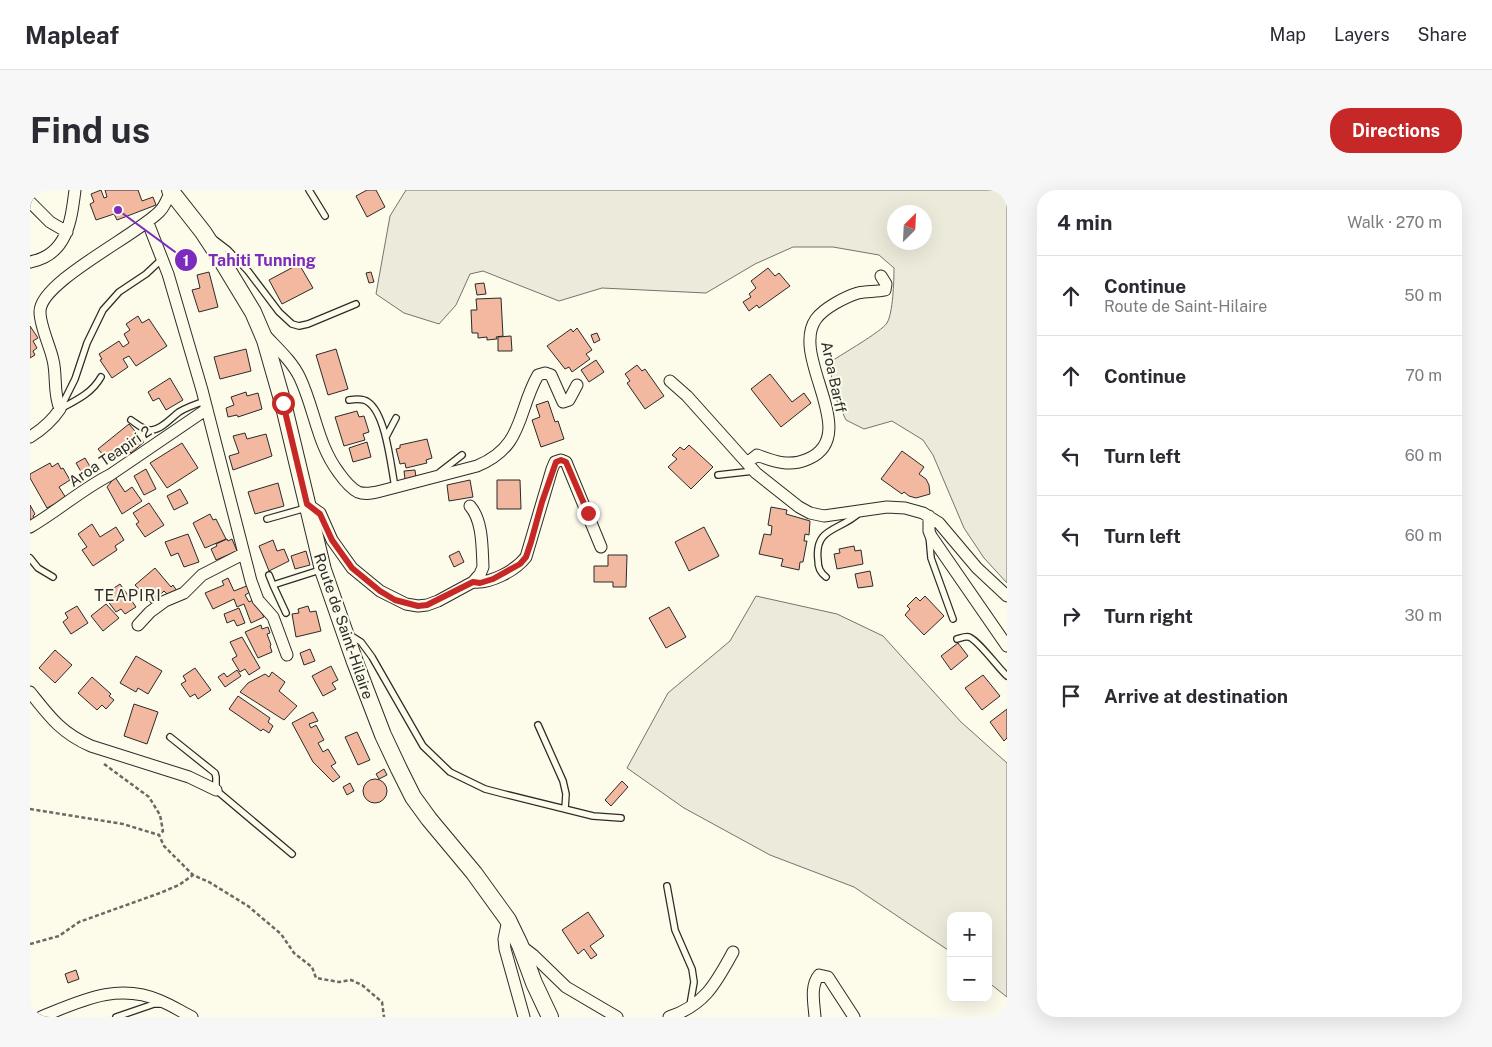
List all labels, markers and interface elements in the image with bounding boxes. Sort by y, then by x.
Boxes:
text: Mapleaf [25,21,119,49]
text: Map [1270,24,1306,45]
text: Layers [1334,24,1390,45]
text: Share [1418,24,1467,45]
button: Directions [1330,108,1462,153]
text: Find us [30,110,150,151]
north arrow [887,205,932,250]
text: 4 min [1057,210,1112,235]
text: Walk · 270 m [1347,213,1442,232]
callout: Tahiti Tunning [174,245,326,276]
text: Tahiti Tunning [208,251,316,270]
text: 1 [183,252,189,269]
text: Continue [1104,275,1186,297]
icon: ahead [1057,282,1085,310]
text: 50 m [1404,286,1442,305]
text: Route de Saint-Hilaire [1104,297,1267,316]
street label: Aroa Barff [818,340,850,414]
icon: ahead [1057,362,1085,390]
text: Continue [1104,365,1186,387]
text: 70 m [1405,366,1442,385]
route start [272,392,295,415]
street label: Aroa Teapiri 2 [65,422,155,490]
icon: left [1057,442,1085,470]
text: Turn left [1104,445,1181,467]
text: 60 m [1405,446,1442,465]
route end [577,502,600,525]
icon: left [1057,522,1085,550]
text: Turn left [1104,525,1181,547]
text: 60 m [1405,526,1442,545]
street label: Route de Saint-Hilaire [311,551,377,701]
district label: TEAPIRI [94,586,162,605]
icon: right [1057,602,1085,630]
text: Turn right [1104,605,1193,627]
text: 30 m [1405,606,1442,625]
icon: arrive [1057,682,1085,710]
text: Arrive at destination [1104,685,1288,707]
map controls [947,912,992,1002]
button: + [947,912,992,957]
button: − [947,957,992,1002]

